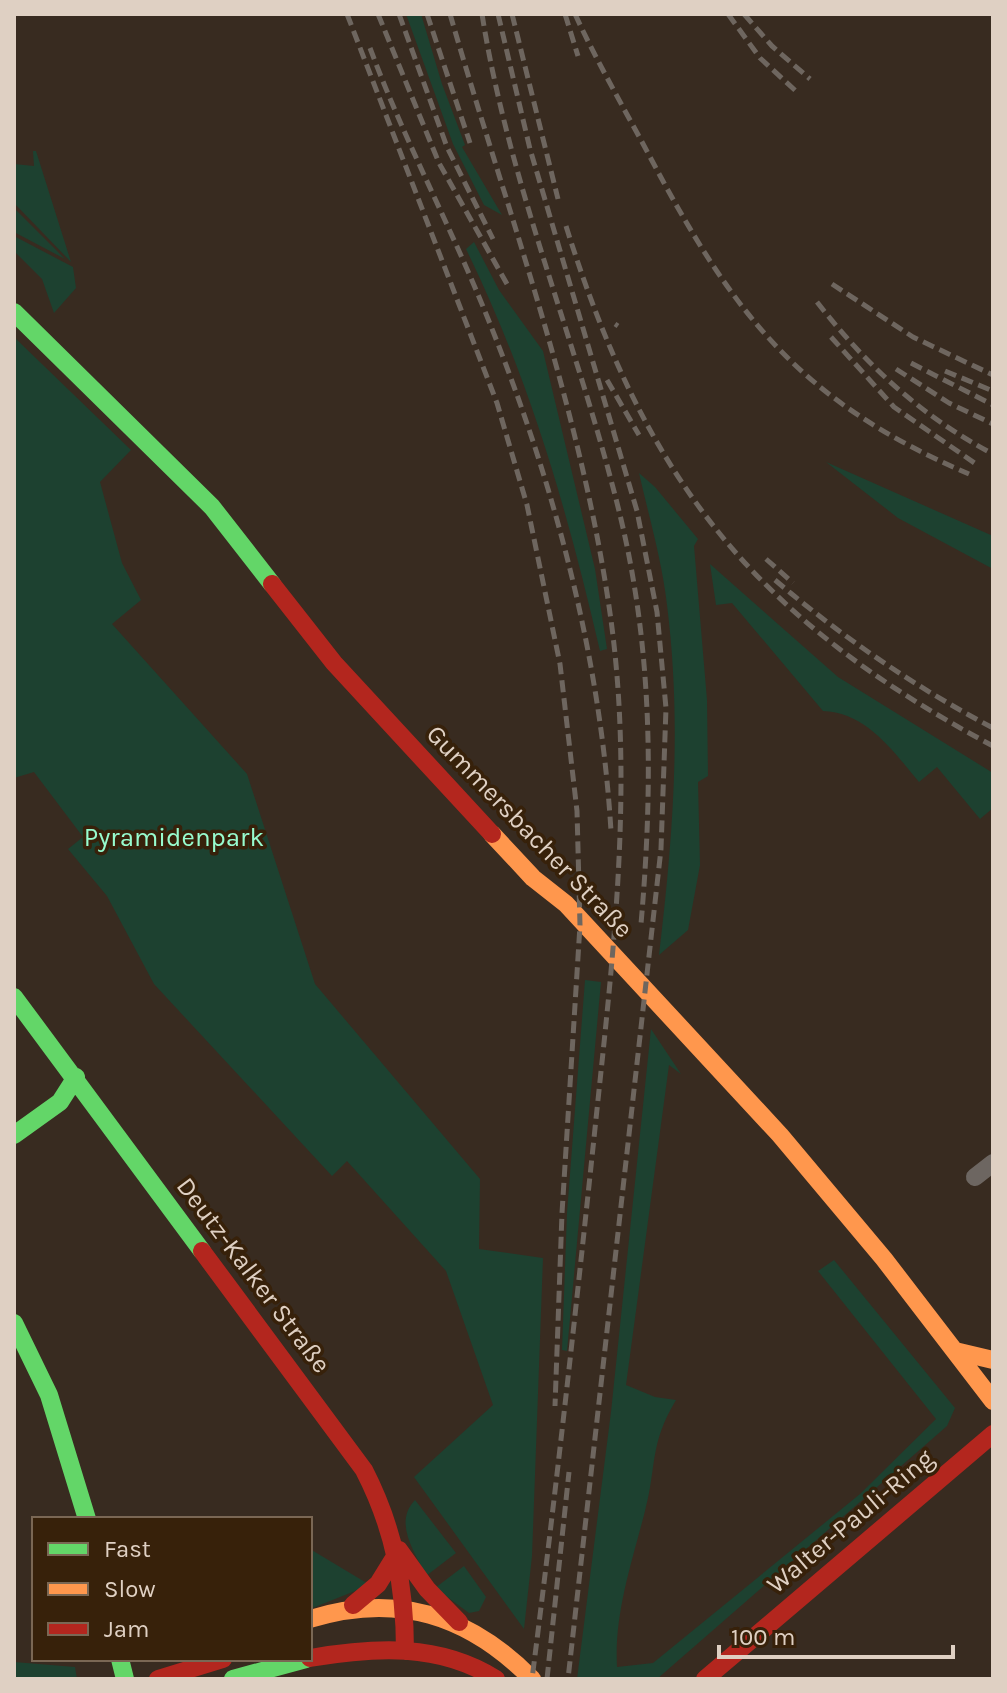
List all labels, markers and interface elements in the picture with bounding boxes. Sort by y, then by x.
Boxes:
street label: Gummersbacher Straße [420,719,639,944]
park label: Pyramidenpark [84,822,264,853]
street label: Deutz-Kalker Straße [170,1171,337,1379]
street label: Walter-Pauli-Ring [761,1442,940,1600]
legend [32,1517,312,1661]
text: Fast [104,1535,151,1563]
text: Slow [104,1575,156,1603]
scale bar [719,1609,953,1659]
text: Jam [104,1615,149,1643]
text: 100 m [731,1623,796,1651]

